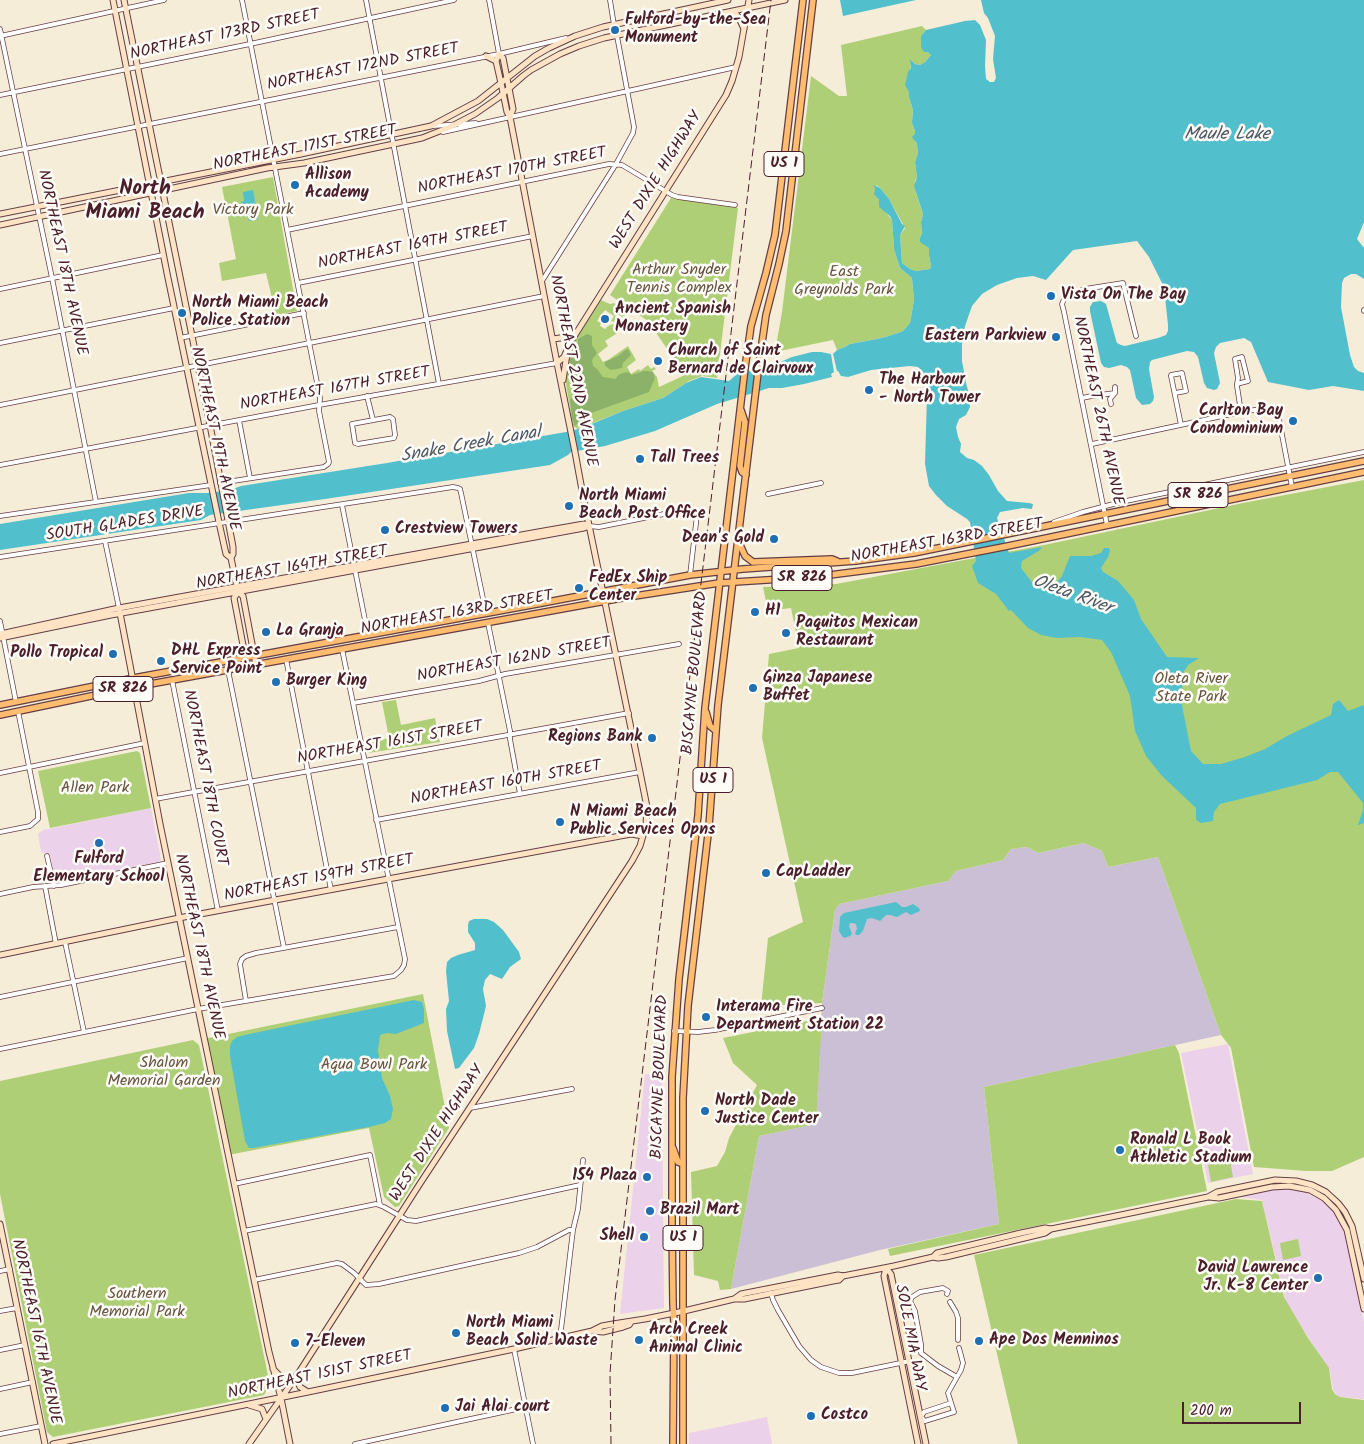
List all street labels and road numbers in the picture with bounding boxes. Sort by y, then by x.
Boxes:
street label: NORTHEAST 173RD STREET [129,7,321,65]
street label: NORTHEAST 172ND STREET [266,40,460,96]
street label: WEST DIXIE HIGHWAY [607,109,707,253]
street label: NORTHEAST 171ST STREET [212,122,398,176]
street label: NORTHEAST 170TH STREET [416,144,608,200]
road number: US 1 [764,152,804,176]
street label: NORTHEAST 18TH AVENUE [32,168,90,358]
street label: NORTHEAST 169TH STREET [316,219,510,275]
street label: NORTHEAST 22ND AVENUE [544,273,600,469]
street label: NORTHEAST 26TH AVENUE [1068,315,1126,507]
street label: NORTHEAST 19TH AVENUE [185,345,243,533]
street label: NORTHEAST 167TH STREET [239,364,431,416]
road number: SR 826 [1168,482,1228,508]
street label: SOUTH GLADES DRIVE [45,503,205,547]
street label: NORTHEAST 163RD STREET [849,516,1045,568]
street label: NORTHEAST 164TH STREET [195,543,389,595]
road number: SR 826 [772,566,832,590]
street label: NORTHEAST 163RD STREET [359,588,555,640]
street label: BISCAYNE BOULEVARD [679,590,713,756]
street label: NORTHEAST 162ND STREET [416,635,612,687]
road number: SR 826 [93,676,153,702]
street label: NORTHEAST 18TH COURT [177,688,231,868]
street label: NORTHEAST 161ST STREET [296,718,484,770]
street label: NORTHEAST 160TH STREET [409,758,603,810]
road number: US 1 [693,768,733,792]
street label: NORTHEAST 159TH STREET [223,851,415,907]
street label: NORTHEAST 18TH AVENUE [169,852,227,1042]
street label: BISCAYNE BOULEVARD [649,995,673,1159]
street label: WEST DIXIE HIGHWAY [387,1062,489,1206]
road number: US 1 [663,1226,703,1250]
street label: NORTHEAST 16TH AVENUE [6,1238,64,1426]
street label: SOLE MIA WAY [889,1283,929,1393]
street label: NORTHEAST 151ST STREET [226,1347,414,1405]

